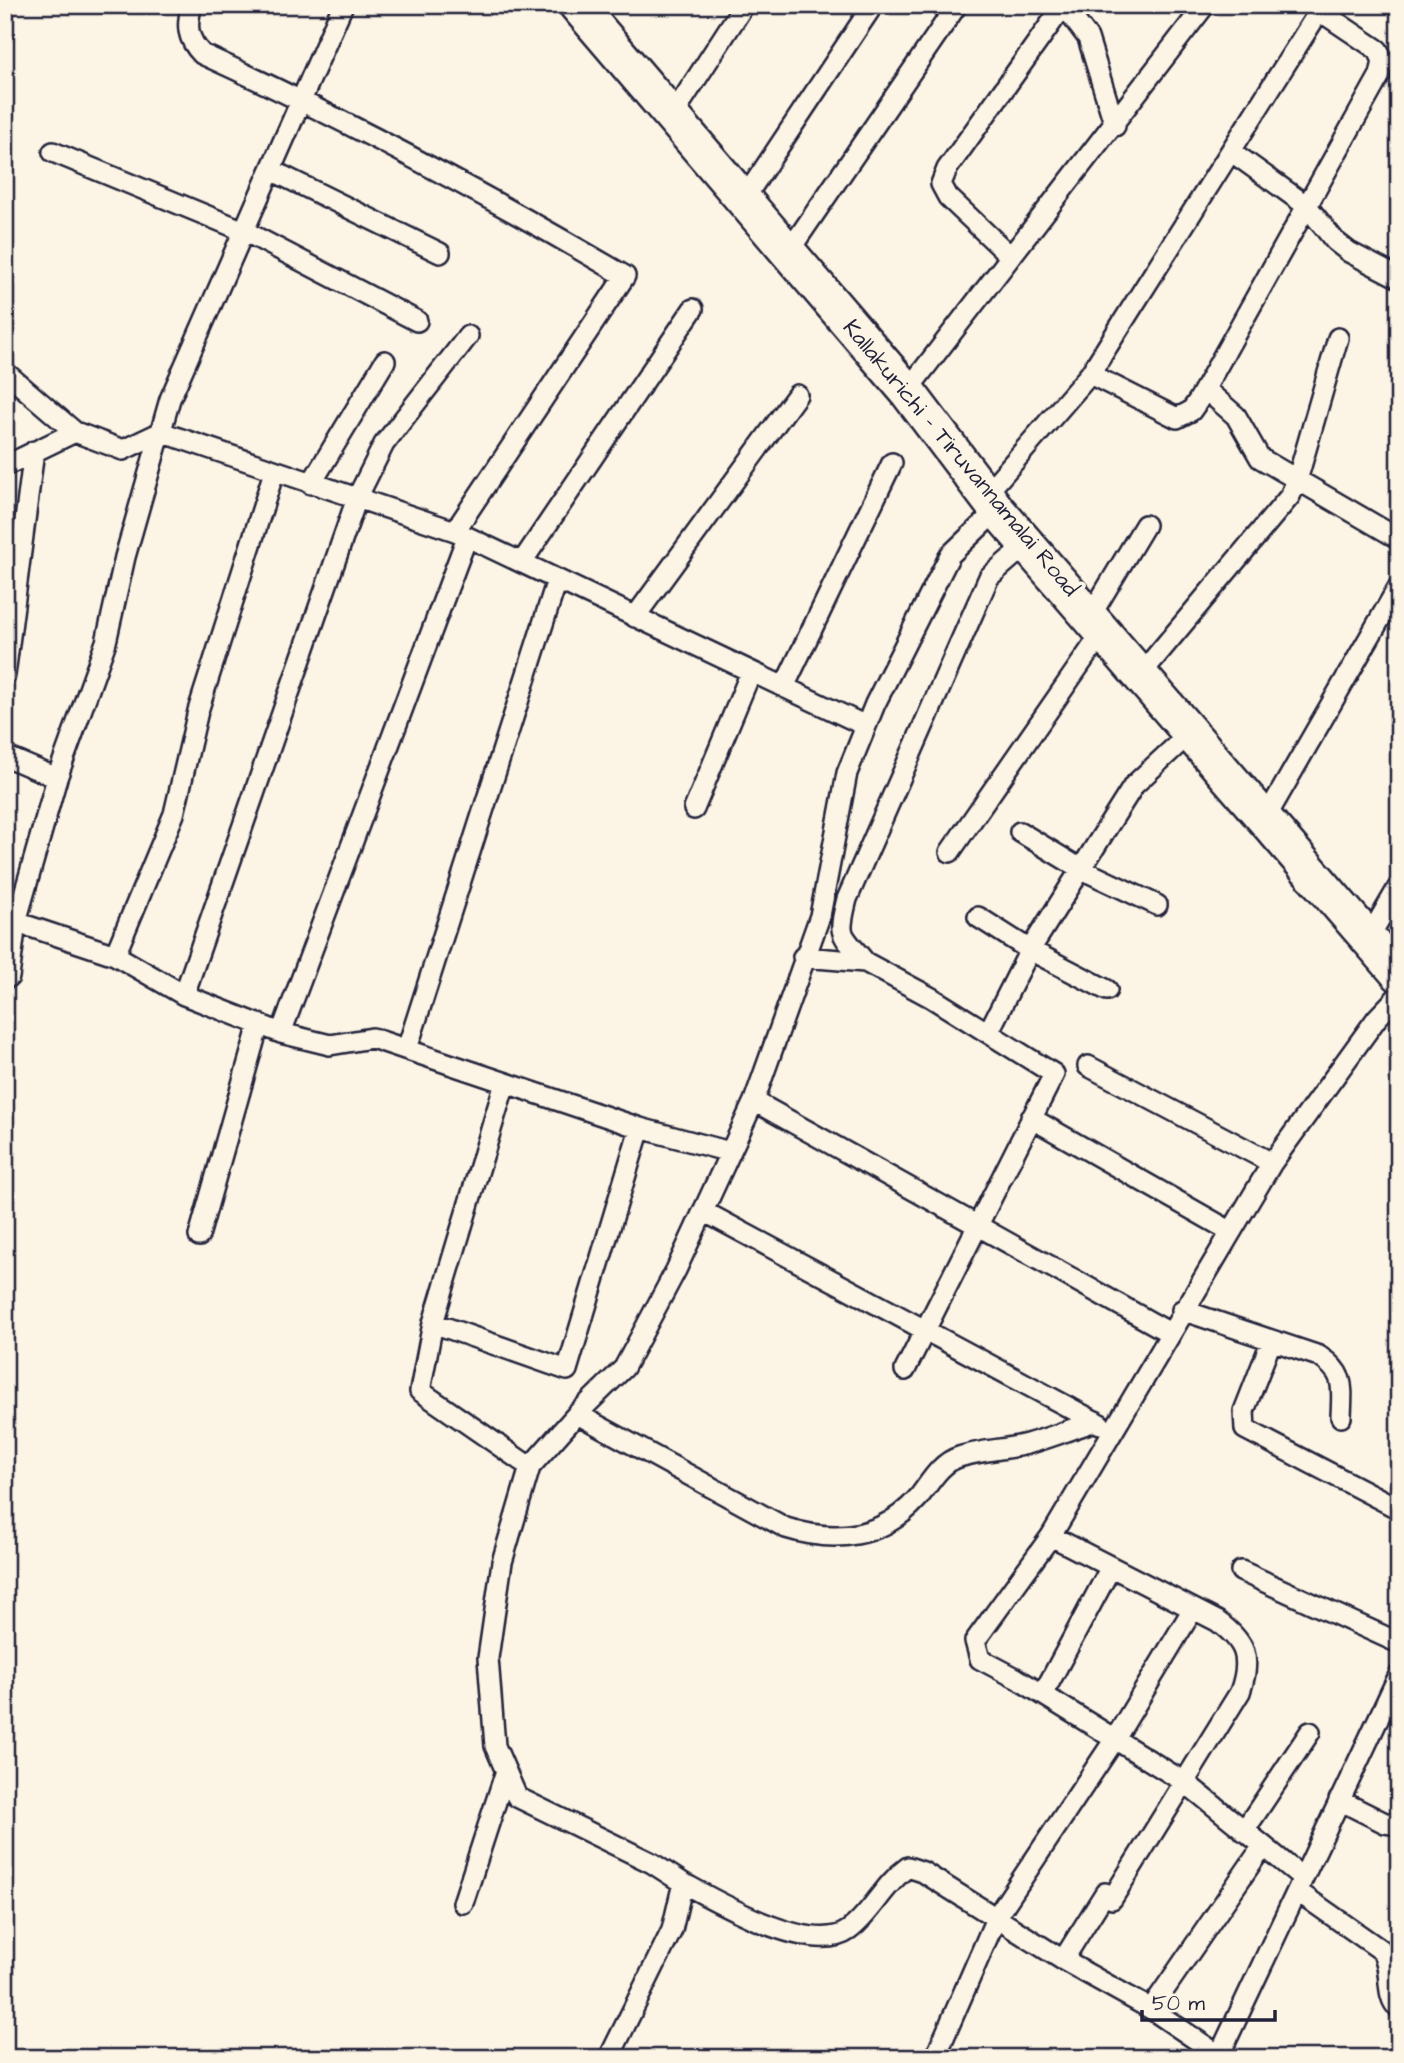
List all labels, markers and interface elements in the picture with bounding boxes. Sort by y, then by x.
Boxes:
street label: Kallakurichi - Tiruvannamalai Road [835,313,1087,603]
scale bar [1142,1979,1274,2023]
text: 50 m [1152,1989,1206,2018]

